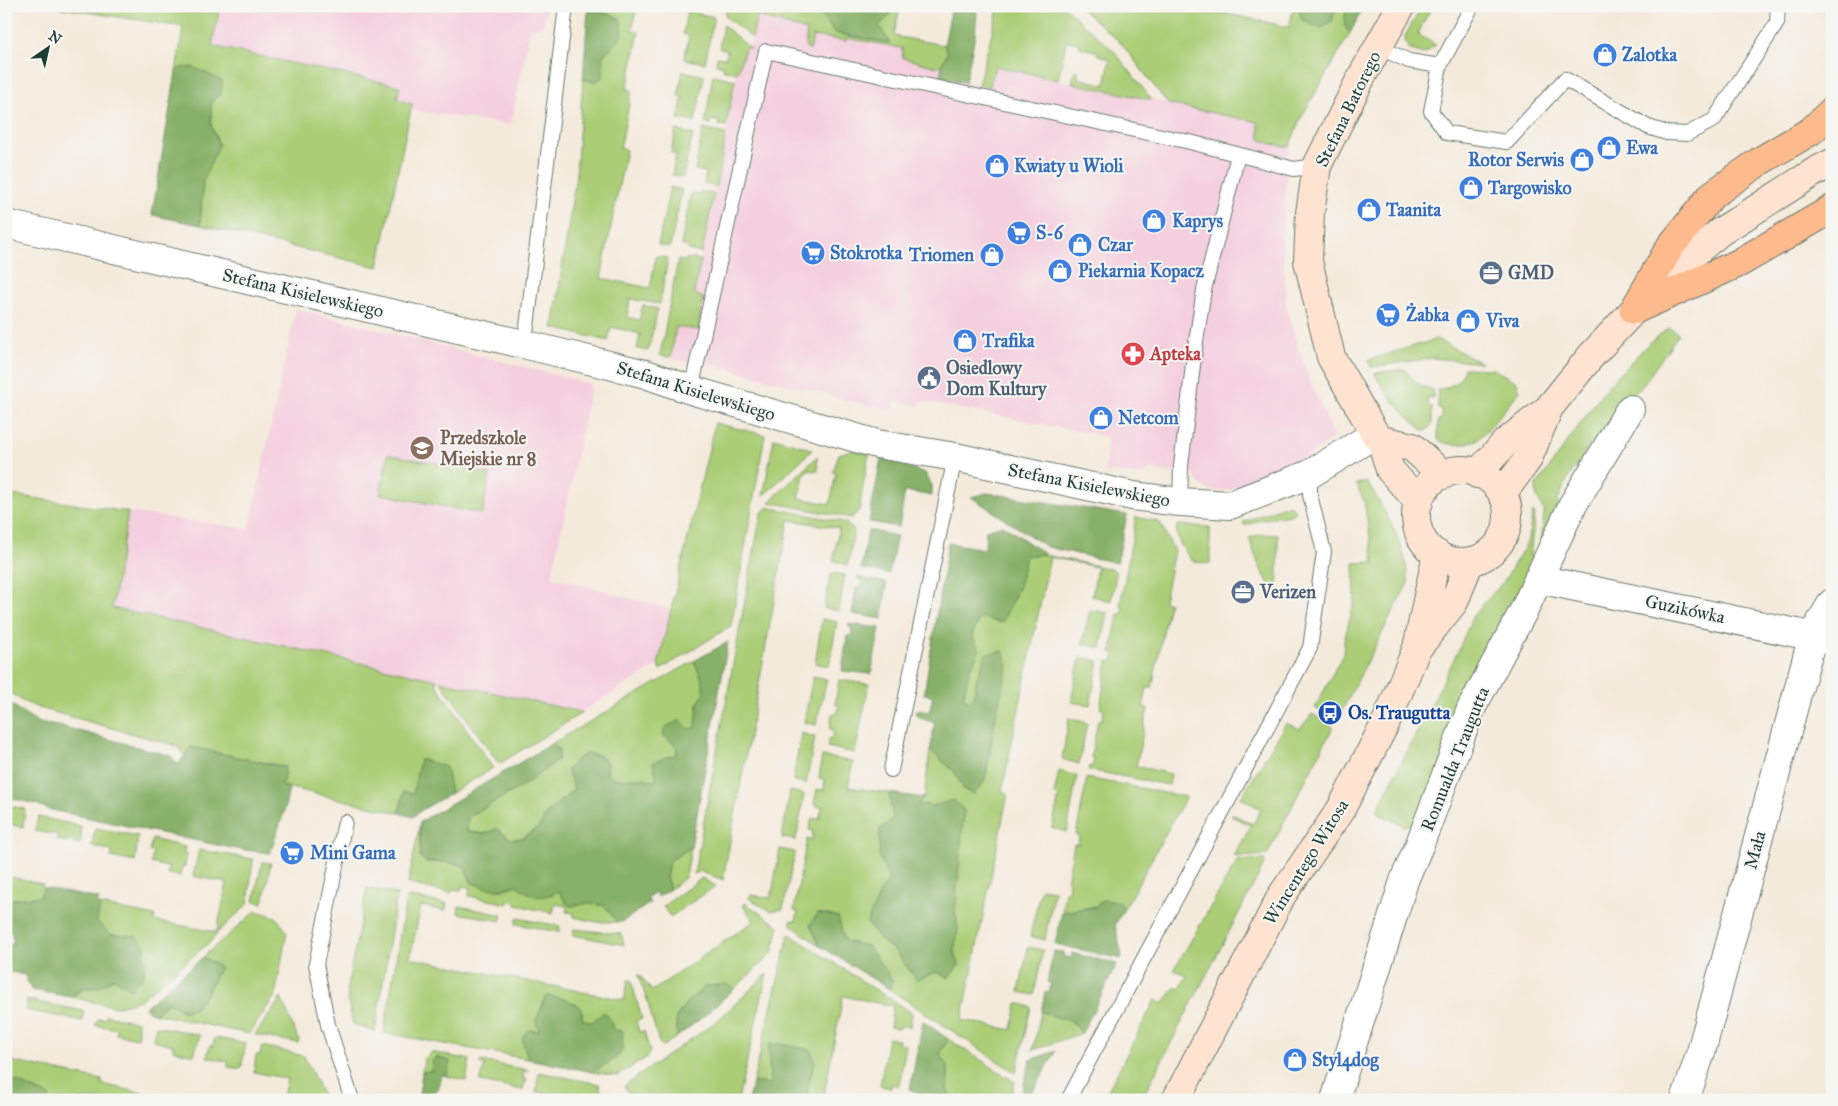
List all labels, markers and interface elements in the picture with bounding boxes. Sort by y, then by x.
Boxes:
north arrow [22,22,72,72]
text: N [45,27,65,48]
shop icon: Zalotka [1592,42,1618,68]
place label: Zalotka [1622,44,1678,66]
street label: Stefana Batorego [1311,48,1386,171]
shop icon: Ewa [1596,135,1622,161]
place label: Ewa [1626,137,1658,159]
shop icon: Rotor Serwis [1569,147,1595,173]
place label: Rotor Serwis [1468,149,1564,171]
shop icon: Kwiaty u Wioli [984,153,1010,179]
place label: Kwiaty u Wioli [1014,155,1125,178]
shop icon: Targowisko [1458,175,1484,201]
place label: Targowisko [1487,177,1572,200]
shop icon: Taanita [1356,197,1382,223]
place label: Taanita [1385,199,1441,221]
shop icon: Kaprys [1141,208,1167,234]
place label: Kaprys [1172,210,1223,233]
supermarket icon: S-6 [1006,220,1032,246]
place label: S-6 [1036,222,1064,244]
shop icon: Czar [1067,232,1093,258]
place label: Czar [1098,234,1134,256]
supermarket icon: Stokrotka [800,240,826,266]
place label: Stokrotka [830,242,903,264]
shop icon: Triomen [979,242,1005,268]
place label: Triomen [908,244,974,266]
shop icon: Piekarnia Kopacz [1047,258,1073,284]
place label: Piekarnia Kopacz [1078,260,1204,283]
office icon: GMD [1478,260,1504,286]
place label: GMD [1508,262,1554,284]
street label: Stefana Kisielewskiego [220,264,386,323]
supermarket icon: Żabka [1375,302,1401,328]
place label: Żabka [1406,302,1450,326]
shop icon: Viva [1455,308,1481,334]
place label: Viva [1485,310,1520,332]
shop icon: Trafika [952,328,978,354]
place label: Trafika [981,330,1035,352]
pharmacy icon: Apteka [1120,341,1146,367]
place label: Apteka [1149,343,1201,366]
street label: Stefana Kisielewskiego [614,356,778,427]
place label: Osiedlowy Dom Kultury [946,357,1048,401]
public building icon: Osiedlowy Dom Kultury [916,365,942,391]
shop icon: Netcom [1088,405,1114,431]
place label: Netcom [1118,407,1180,429]
place label: Przedszkole Miejskie nr 8 [440,427,536,471]
school or university icon: Przedszkole Miejskie nr 8 [409,435,435,461]
street label: Stefana Kisielewskiego [1006,458,1172,512]
office icon: Verizen [1230,579,1256,605]
place label: Verizen [1259,581,1316,603]
street label: Guzikówka [1643,590,1727,628]
street label: Romualda Traugutta [1416,683,1495,835]
bus stop icon: Os. Traugutta [1317,700,1343,726]
place label: Os. Traugutta [1348,702,1451,725]
street label: Wincentego Witosa [1259,795,1354,929]
street label: Mała [1739,828,1771,872]
supermarket icon: Mini Gama [279,840,305,866]
place label: Mini Gama [310,842,396,864]
shop icon: Styl4dog [1282,1047,1308,1073]
place label: Styl4dog [1312,1049,1379,1072]

